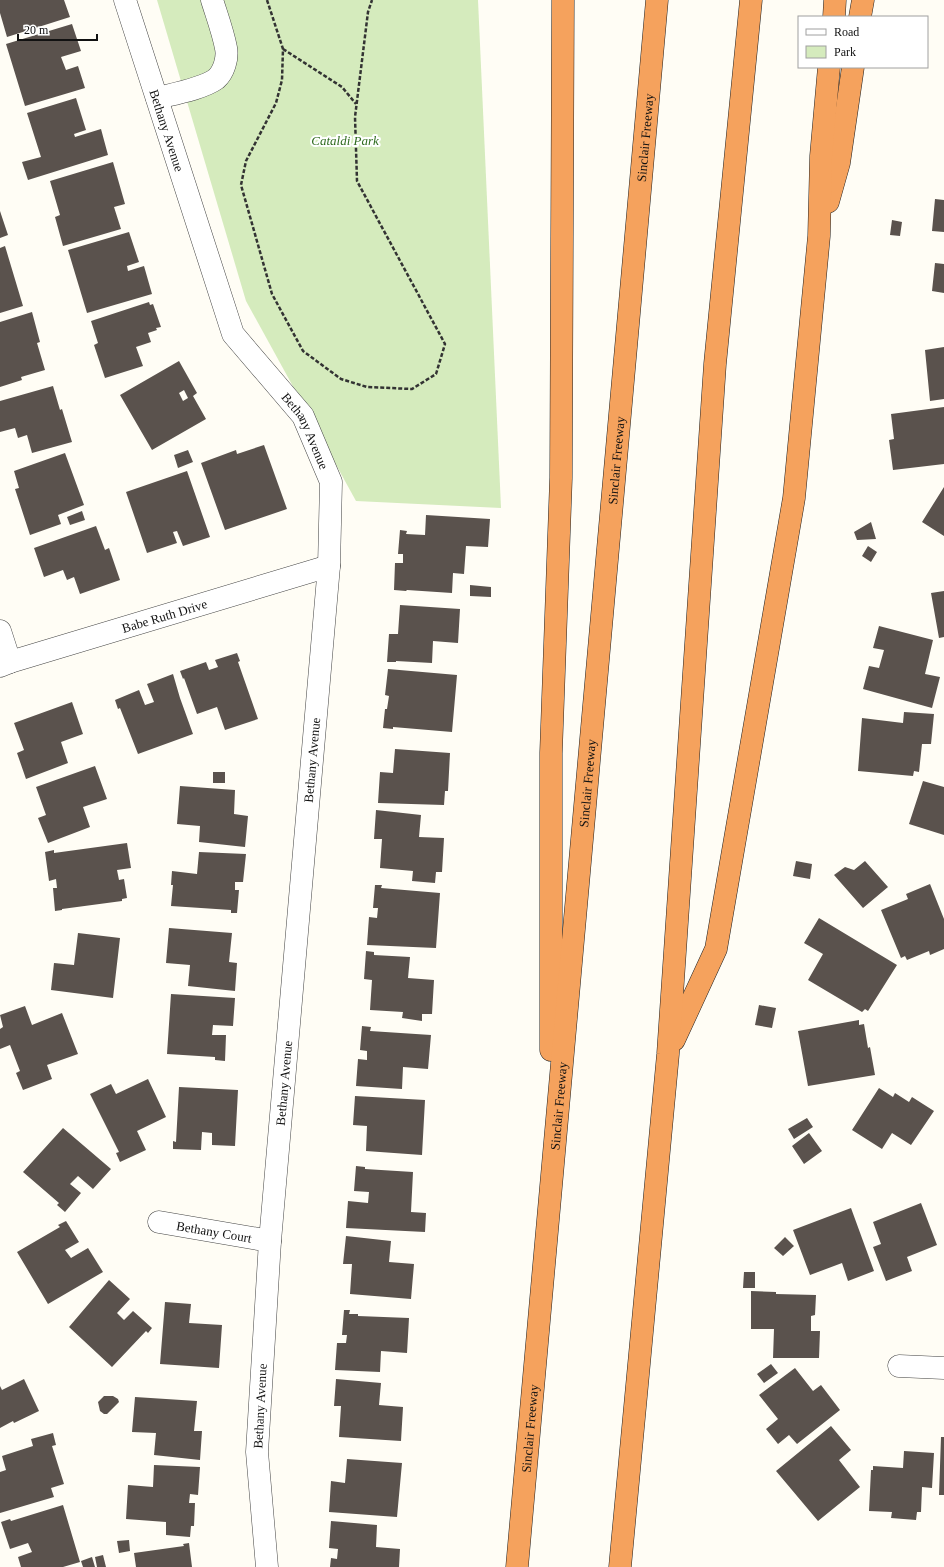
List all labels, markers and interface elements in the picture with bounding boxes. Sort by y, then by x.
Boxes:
scale bar [18,16,97,42]
legend [798,16,928,68]
text: 20 m [24,23,49,37]
text: Road [834,25,859,39]
text: Park [834,45,856,59]
street label: Bethany Avenue [147,87,187,174]
street label: Sinclair Freeway [633,92,656,182]
park label: Cataldi Park [311,133,379,148]
street label: Bethany Avenue [279,389,332,471]
street label: Sinclair Freeway [604,415,627,505]
street label: Babe Ruth Drive [120,596,209,635]
street label: Bethany Avenue [301,717,323,803]
street label: Sinclair Freeway [576,738,598,828]
street label: Bethany Avenue [273,1040,295,1126]
street label: Sinclair Freeway [547,1061,570,1151]
street label: Bethany Court [175,1218,253,1245]
street label: Bethany Avenue [250,1363,270,1449]
street label: Sinclair Freeway [518,1383,541,1473]

